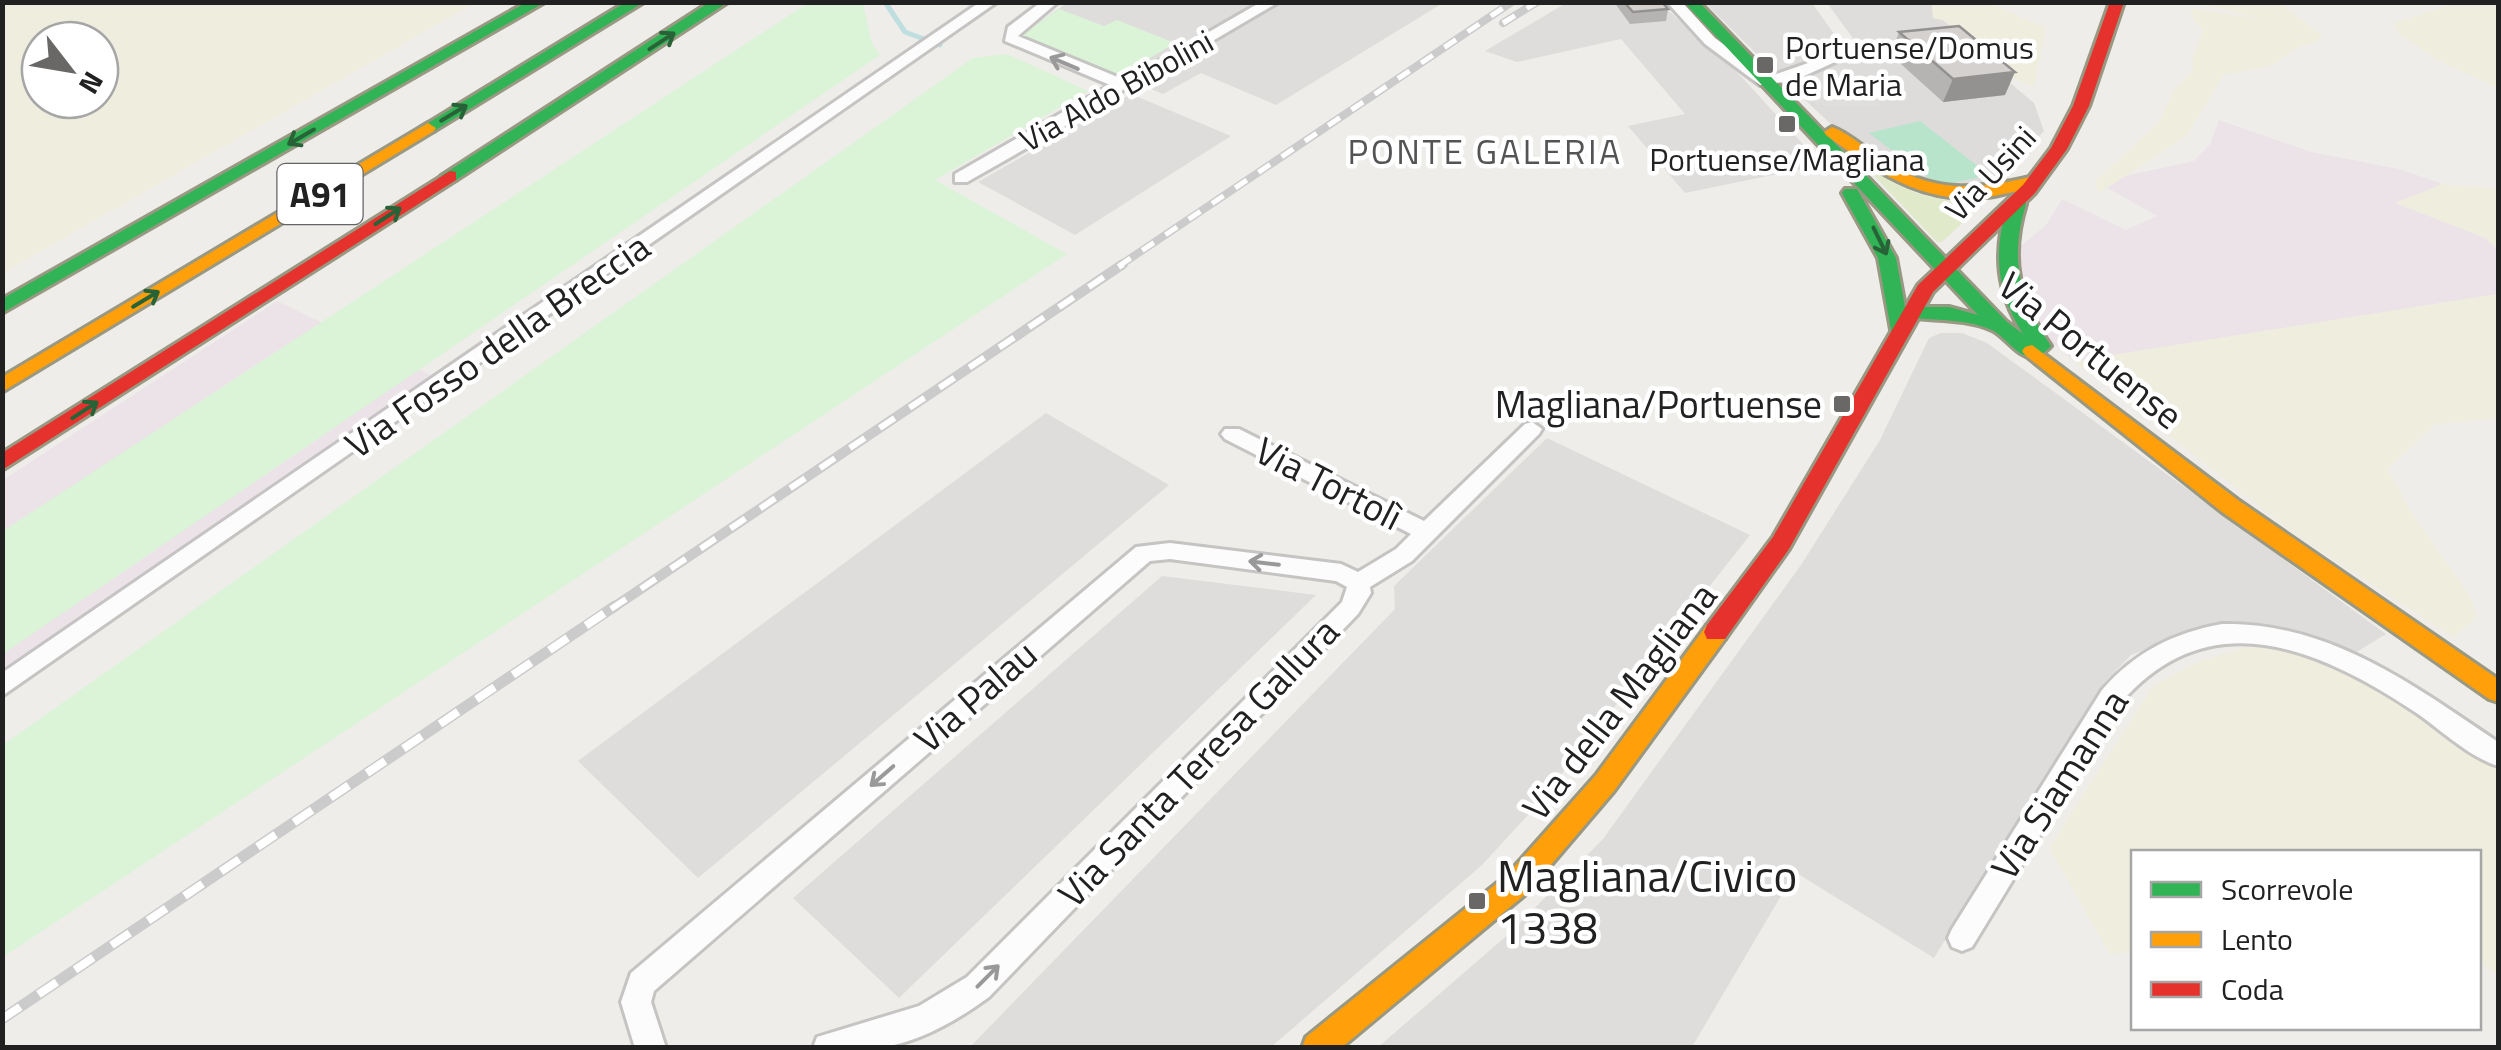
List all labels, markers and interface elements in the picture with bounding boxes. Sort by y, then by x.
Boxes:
street label: Via Aldo Bibolini [1010,17,1222,163]
north arrow [20,20,120,120]
place label: Portuense/Domus de Maria [1785,23,2034,108]
one-way arrow [647,30,675,51]
one-way arrow [1049,53,1080,71]
marker: Portuense/Domus de Maria [1754,54,1776,76]
text: N [68,64,115,103]
one-way arrow [439,103,468,123]
marker: Portuense/Magliana [1776,113,1798,135]
street label: Via Usini [1933,114,2047,232]
district label: PONTE GALERIA [1347,124,1623,178]
one-way arrow [287,128,316,148]
place label: Portuense/Magliana [1649,135,1925,183]
road number: A91 [278,164,362,224]
one-way arrow [373,206,402,226]
street label: Via Fosso della Breccia [333,218,661,472]
one-way arrow [1872,225,1891,255]
street label: Via Portuense [1986,257,2196,443]
one-way arrow [131,289,160,310]
place label: Magliana/Portuense [1495,375,1822,433]
marker: Magliana/Portuense [1831,393,1853,415]
one-way arrow [70,400,98,420]
street label: Via Tortolì [1245,421,1413,545]
one-way arrow [1248,554,1281,572]
street label: Via della Magliana [1507,570,1731,832]
street label: Via Santa Teresa Gallura [1044,604,1352,920]
street label: Via Palau [900,626,1050,766]
street label: Via Siamanna [1976,677,2142,891]
one-way arrow [870,764,895,787]
place label: Magliana/Civico 1338 [1497,841,1797,961]
legend [2131,850,2481,1030]
text: Scorrevole [2221,866,2353,912]
marker: Magliana/Civico 1338 [1466,890,1488,912]
text: Lento [2221,916,2293,962]
one-way arrow [976,965,1000,989]
text: Coda [2221,966,2284,1012]

